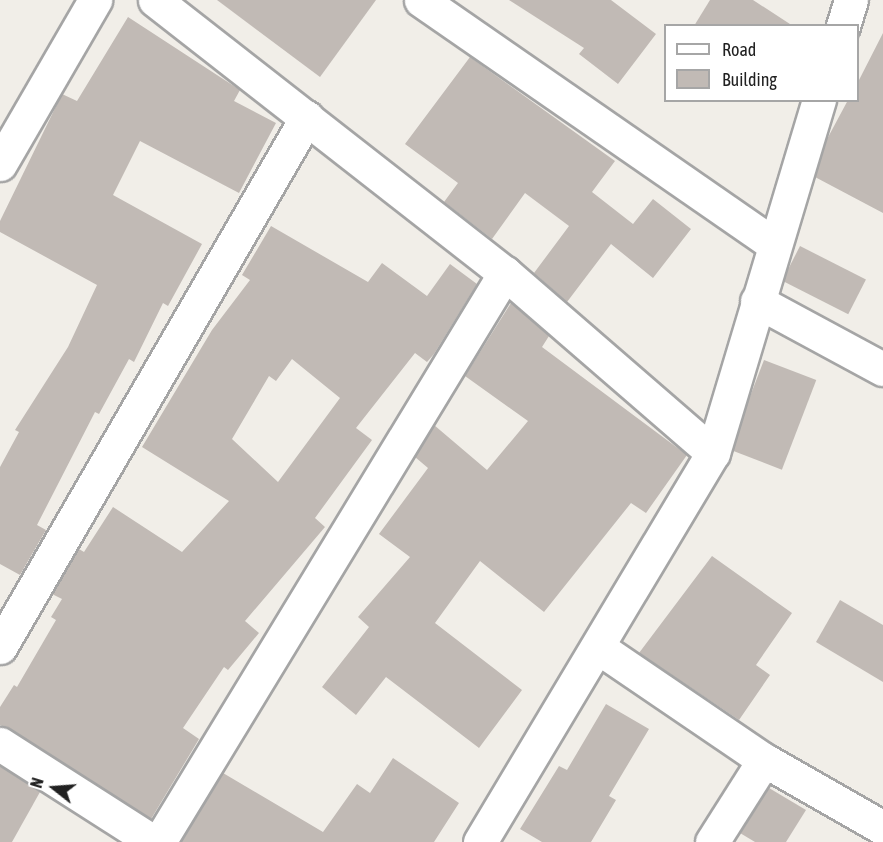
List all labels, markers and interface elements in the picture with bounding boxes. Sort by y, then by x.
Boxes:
legend [664,24,859,102]
text: Road [722,39,756,60]
text: Building [722,69,777,90]
north arrow [24,758,84,818]
text: N [27,776,47,790]

